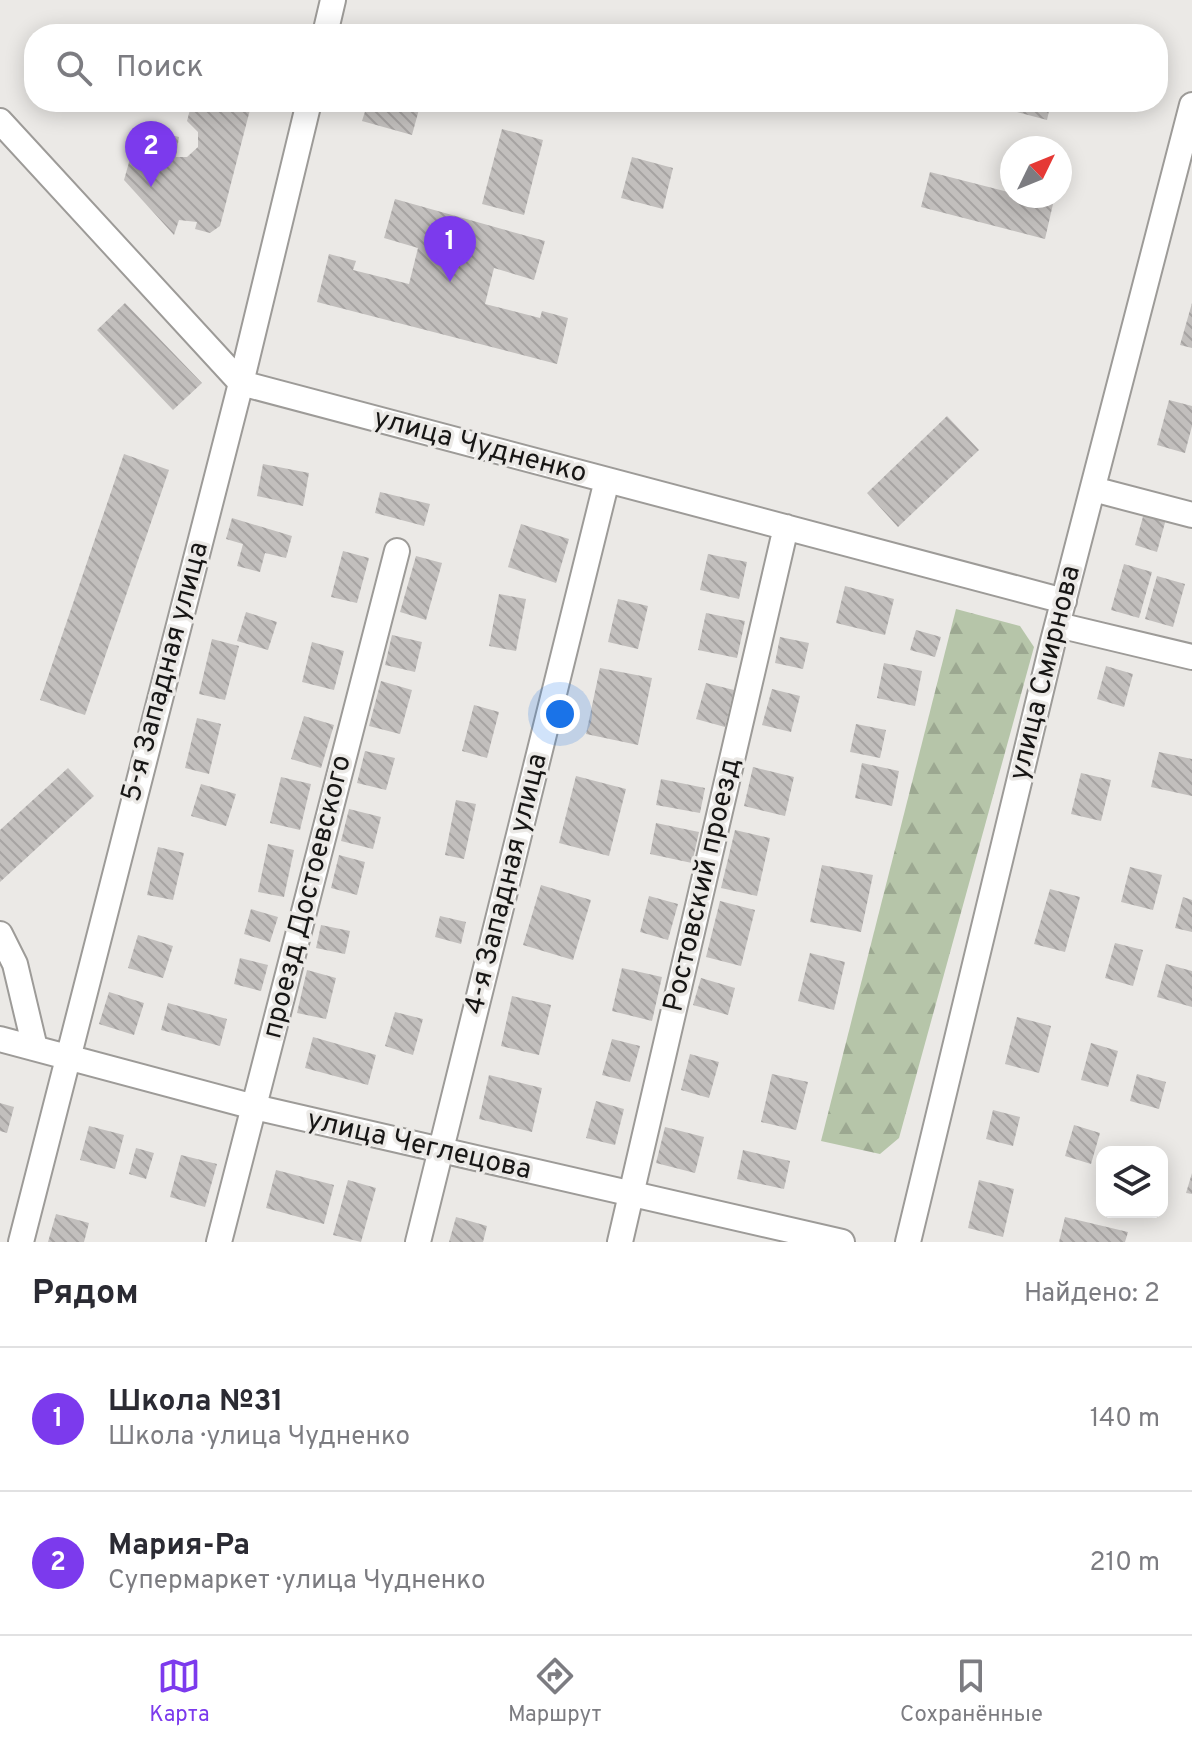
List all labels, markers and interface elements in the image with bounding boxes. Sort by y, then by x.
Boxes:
search box [24,24,1168,112]
icon: search [52,46,96,90]
text: Поиск [116,50,204,87]
pin: 2 [125,121,177,187]
north arrow [1000,136,1072,208]
pin: 1 [424,216,476,282]
street label: улица Чудненко [369,401,591,493]
street label: 5-я Западная улица [114,538,218,806]
street label: улица Смирнова [1002,562,1090,784]
your location [540,694,580,734]
street label: 4-я Западная улица [457,750,557,1018]
street label: проезд Достоевского [255,752,361,1042]
street label: Ростовский проезд [656,755,750,1015]
street label: улица Чеглецова [303,1103,535,1189]
map controls [1096,1146,1168,1218]
button: layers [1096,1146,1168,1218]
text: Рядом [32,1273,139,1316]
text: Найдено: 2 [1024,1278,1160,1311]
text: Школа №31 [108,1384,283,1421]
text: 1 [53,1403,63,1436]
text: 140 m [1090,1403,1160,1436]
text: Школа · улица Чудненко [108,1421,410,1454]
text: Мария-Ра [108,1528,250,1565]
text: 2 [50,1547,66,1580]
text: 210 m [1090,1547,1160,1580]
text: Супермаркет · улица Чудненко [108,1565,486,1598]
tab: Карта [149,1654,210,1729]
tab: Маршрут [508,1654,602,1729]
tab: Сохранённые [900,1654,1043,1729]

